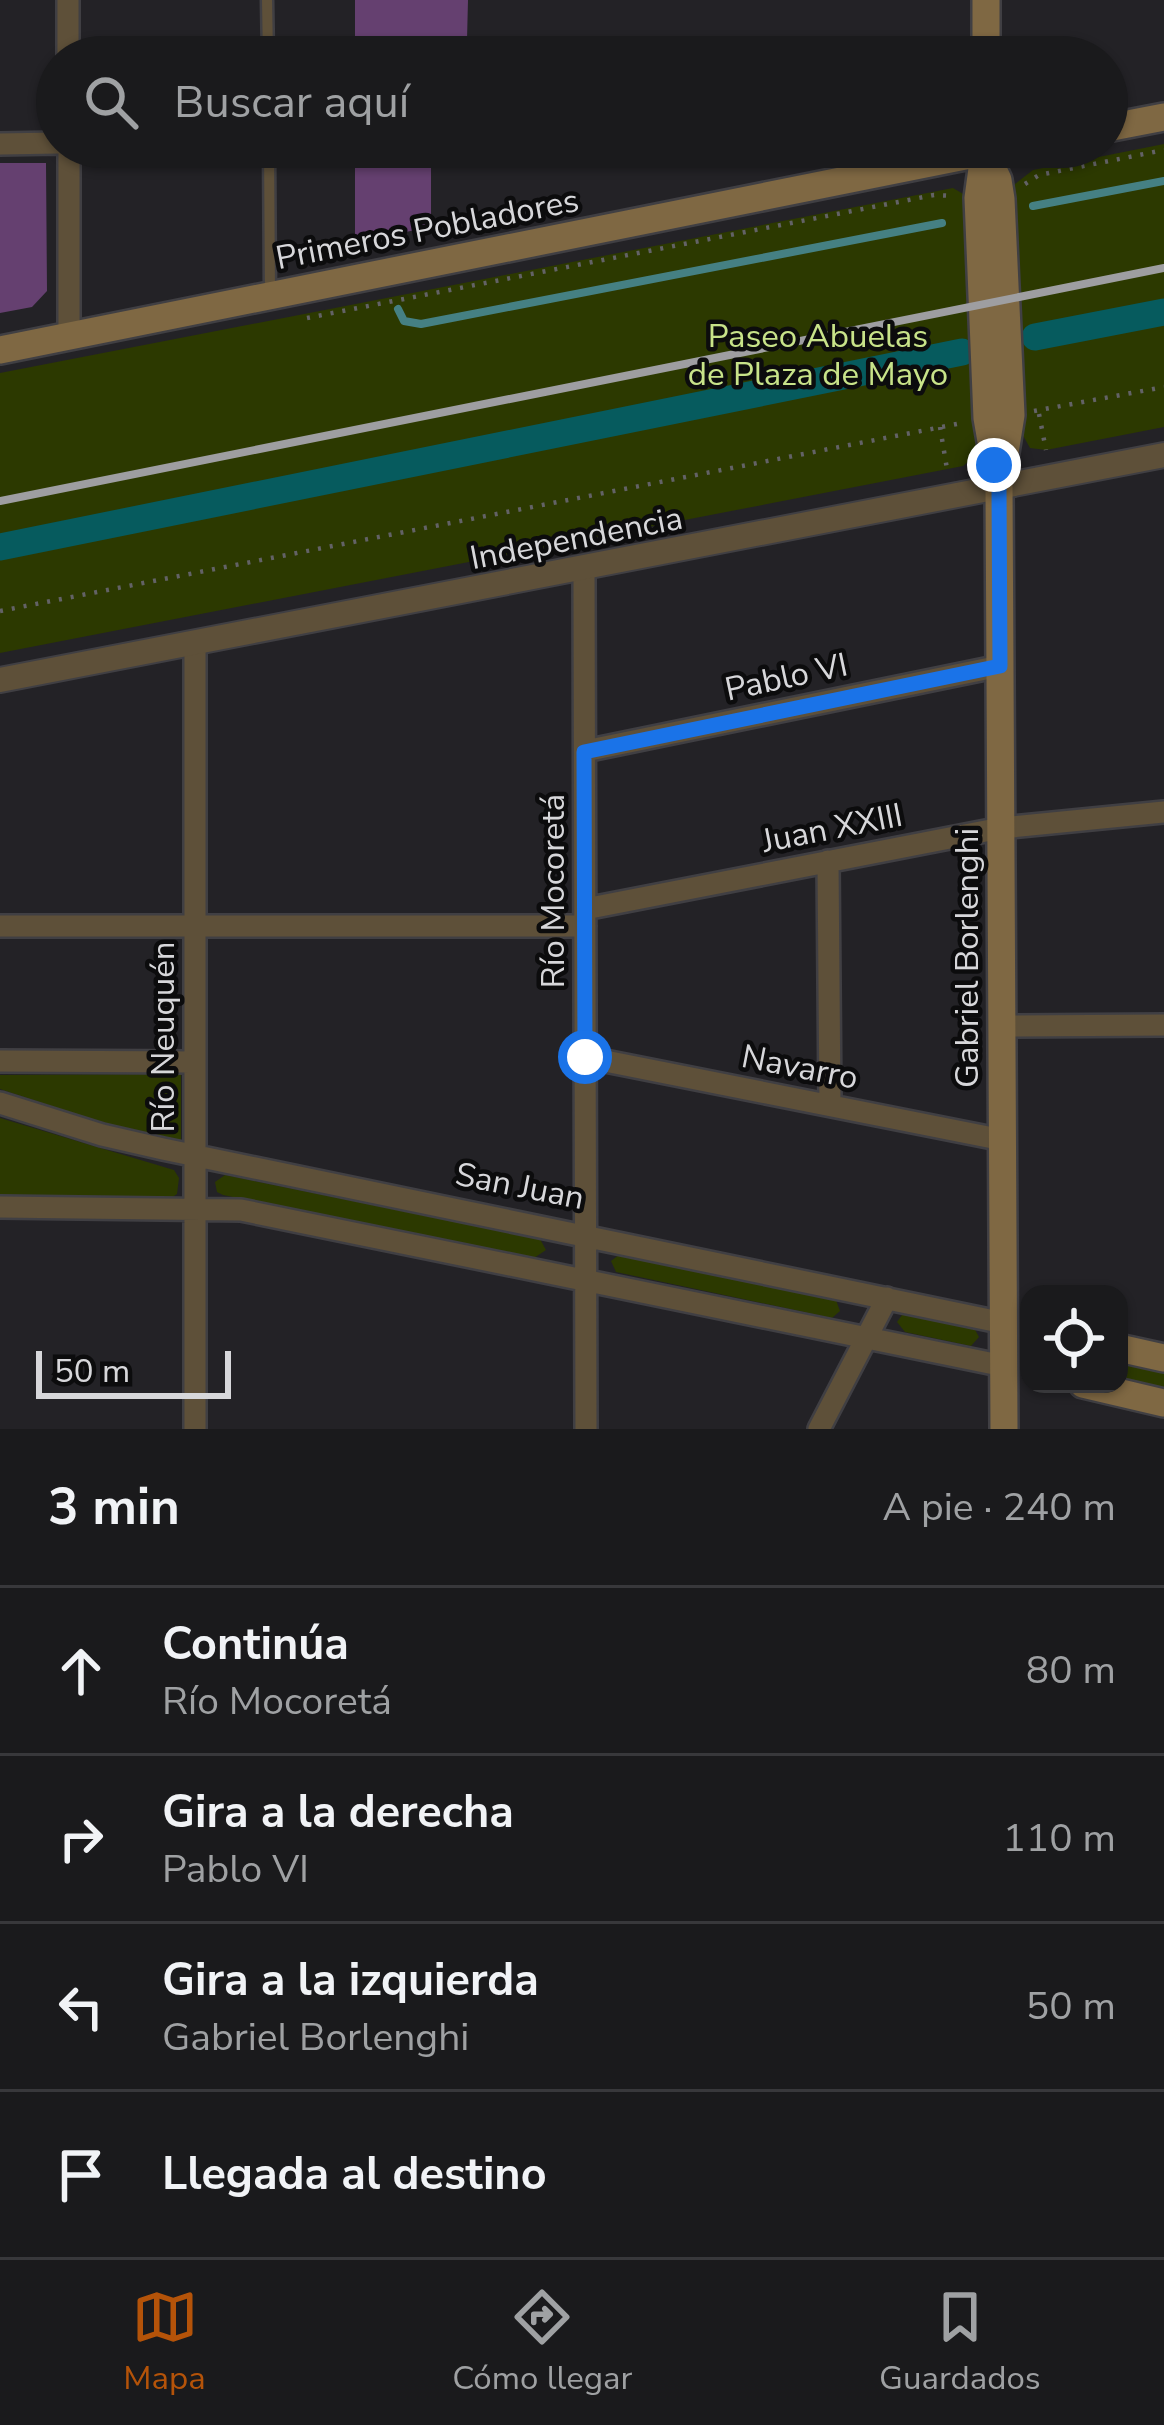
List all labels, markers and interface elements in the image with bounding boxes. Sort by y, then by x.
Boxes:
search box [36,36,1128,168]
icon: search [78,69,144,135]
text: Buscar aquí [174,72,409,133]
street label: Primeros Pobladores [272,178,583,281]
park label: Paseo Abuelas de Plaza de Mayo [688,314,948,397]
route end [967,438,1021,492]
street label: Independencia [466,496,686,581]
street label: Pablo VI [721,643,852,712]
street label: Juan XXIII [757,793,906,864]
street label: Río Mocoretá [531,794,576,988]
street label: Gabriel Borlenghi [945,828,990,1088]
street label: Río Neuquén [141,941,186,1133]
route start [558,1030,612,1084]
street label: Navarro [738,1034,862,1101]
street label: San Juan [451,1152,588,1221]
map controls [1020,1285,1128,1393]
button: locate [1020,1285,1128,1393]
scale bar [36,1345,231,1398]
text: 50 m [54,1349,130,1394]
text: 3 min [48,1472,180,1542]
text: A pie · 240 m [882,1481,1116,1534]
text: Continúa [162,1614,349,1675]
icon: ahead [48,1638,114,1704]
text: 80 m [1026,1644,1116,1697]
text: Río Mocoretá [162,1675,392,1728]
text: Gira a la derecha [162,1782,514,1843]
icon: right [48,1806,114,1872]
text: 110 m [1002,1812,1116,1865]
text: Pablo VI [162,1843,309,1896]
text: Gira a la izquierda [162,1950,539,2011]
icon: left [48,1974,114,2040]
text: 50 m [1026,1980,1116,2033]
text: Gabriel Borlenghi [162,2011,469,2064]
icon: arrive [48,2142,114,2208]
text: Llegada al destino [162,2144,547,2205]
tab: Mapa [123,2284,206,2401]
tab: Cómo llegar [452,2284,632,2401]
tab: Guardados [879,2284,1041,2401]

